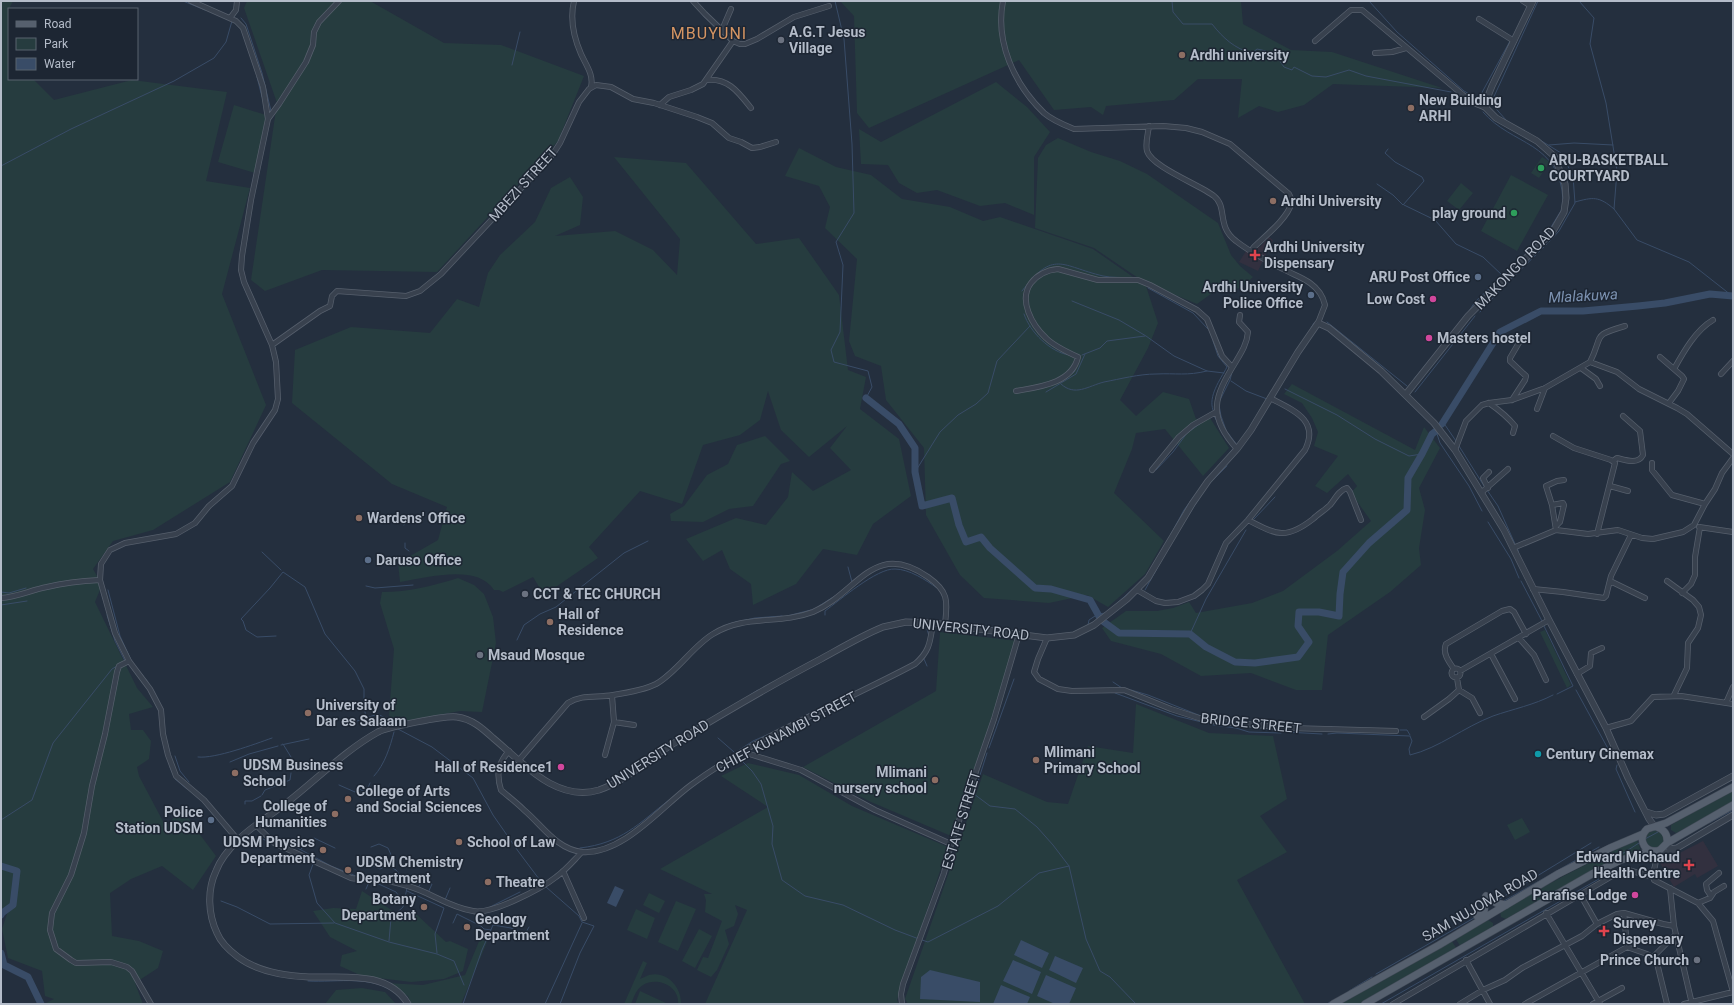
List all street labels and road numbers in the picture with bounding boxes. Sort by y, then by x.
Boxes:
street label: MBEZI STREET [486,143,561,224]
street label: MAKONGO ROAD [1471,223,1559,313]
street label: UNIVERSITY ROAD [912,615,1030,643]
street label: CHIEF KUNAMBI STREET [713,688,860,776]
street label: BRIDGE STREET [1200,710,1303,736]
street label: UNIVERSITY ROAD [604,716,712,792]
street label: ESTATE STREET [938,768,984,871]
street label: SAM NUJOMA ROAD [1419,865,1541,945]

